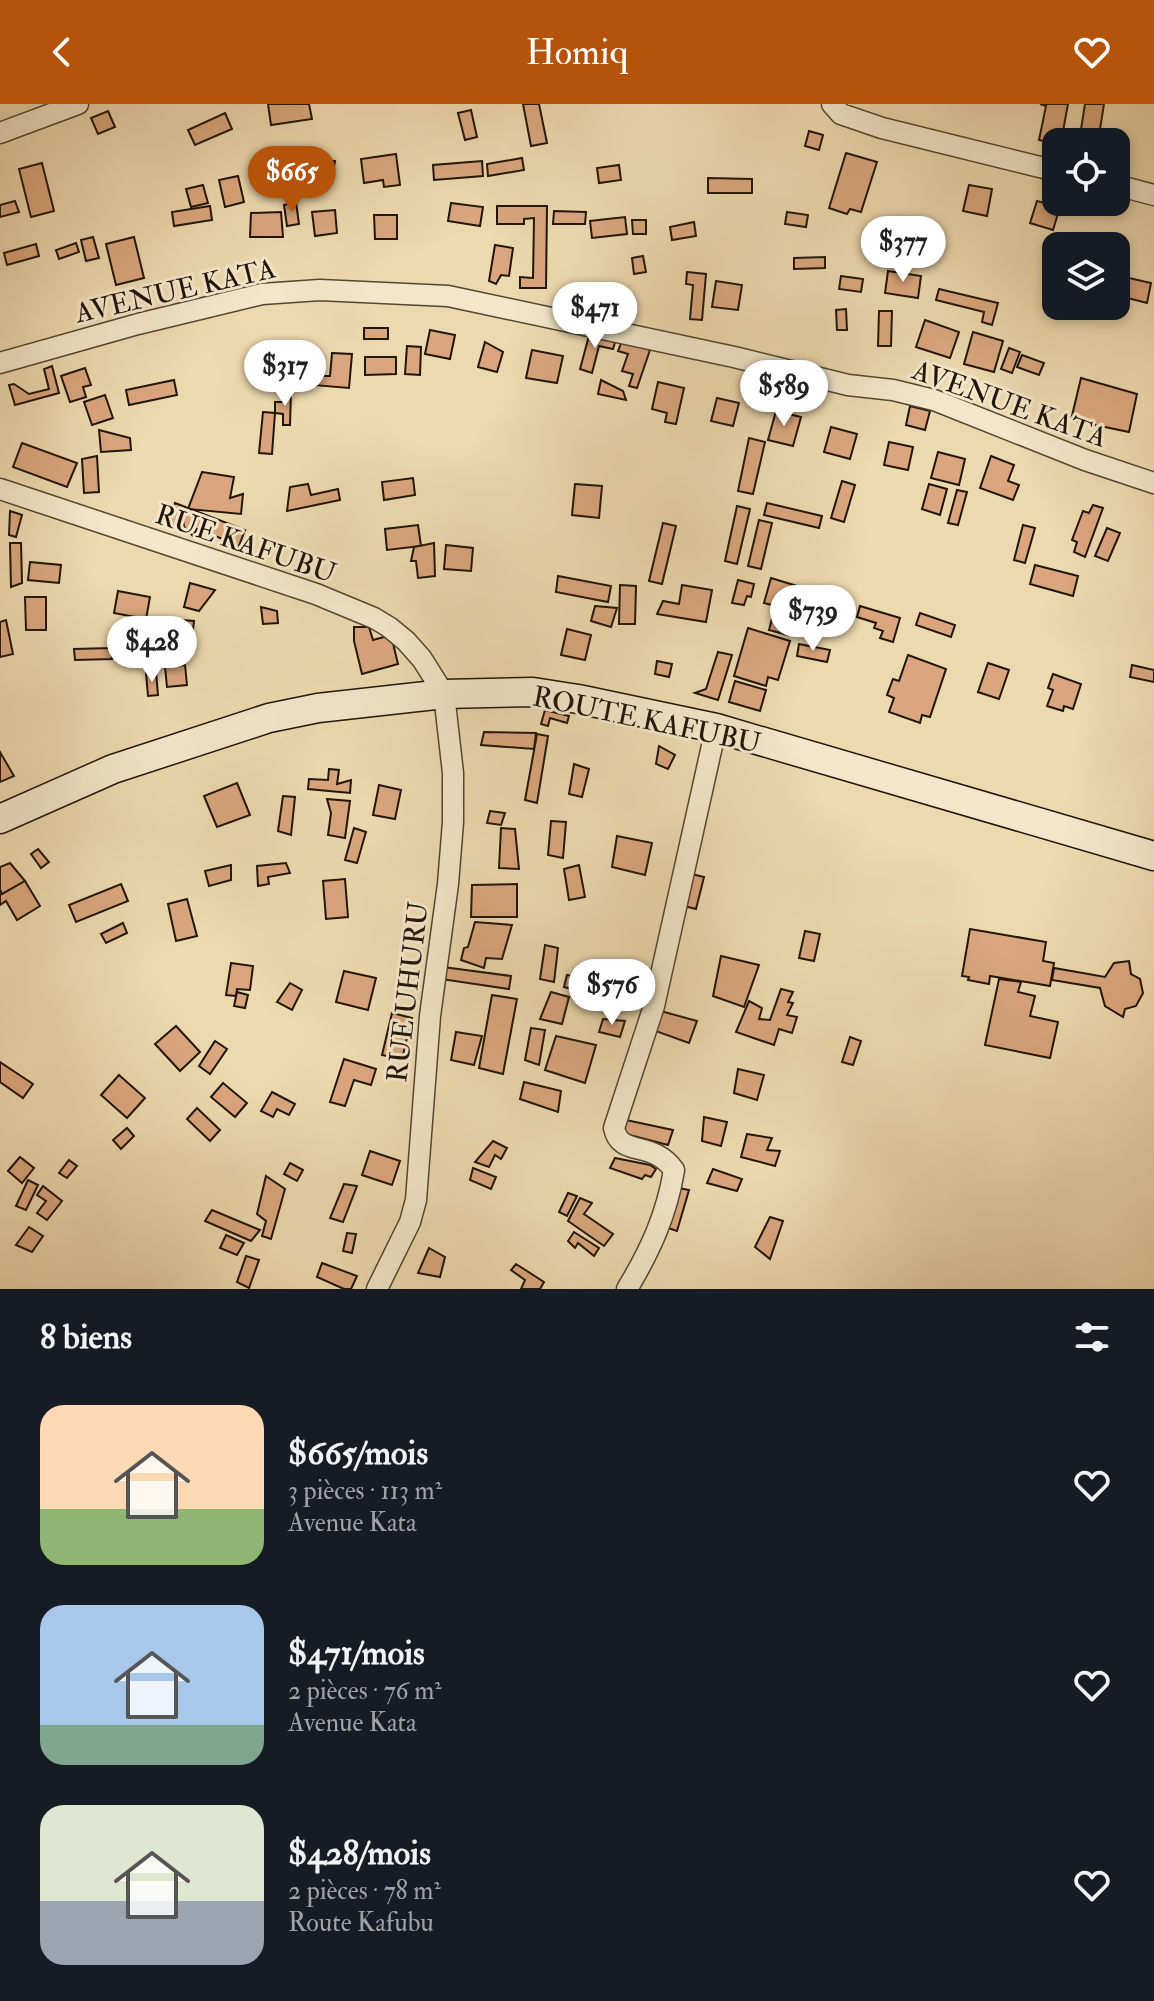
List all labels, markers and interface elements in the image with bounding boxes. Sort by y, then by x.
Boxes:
icon: back [40,30,84,74]
text: Homiq [526,30,628,75]
icon: heart [1070,30,1114,74]
map controls [1042,128,1130,320]
button: locate [1042,128,1130,216]
pin: $665 [245,146,339,214]
text: $665 [266,156,318,188]
pin: $377 [856,216,950,284]
text: $377 [879,226,927,258]
button: layers [1042,232,1130,320]
street label: AVENUE KATA [71,251,279,332]
pin: $471 [548,282,642,350]
text: $471 [570,292,620,324]
pin: $317 [238,340,332,408]
text: $317 [262,350,308,382]
street label: AVENUE KATA [906,353,1112,456]
pin: $589 [737,360,831,428]
text: $589 [758,370,810,402]
street label: RUE KAFUBU [151,497,340,592]
pin: $739 [766,585,860,653]
text: $739 [788,595,838,627]
pin: $428 [105,616,199,684]
text: $428 [125,626,179,658]
street label: ROUTE KAFUBU [529,679,764,762]
street label: RUE UHURU [380,900,437,1084]
pin: $576 [565,959,659,1027]
text: $576 [586,969,638,1001]
icon: filters [1070,1315,1114,1359]
text: 8 biens [40,1316,132,1359]
text: $665/mois [288,1432,428,1475]
icon: home [104,1437,200,1533]
icon: heart [1070,1463,1114,1507]
text: 3 pièces · 113 m² [288,1475,442,1507]
text: Avenue Kata [288,1507,417,1539]
text: $471/mois [288,1632,425,1675]
icon: home [104,1637,200,1733]
icon: heart [1070,1663,1114,1707]
text: 2 pièces · 76 m² [288,1675,442,1707]
text: Avenue Kata [288,1707,417,1739]
text: $428/mois [288,1832,431,1875]
icon: home [104,1837,200,1933]
icon: heart [1070,1863,1114,1907]
text: 2 pièces · 78 m² [288,1875,441,1907]
text: Route Kafubu [288,1907,434,1939]

